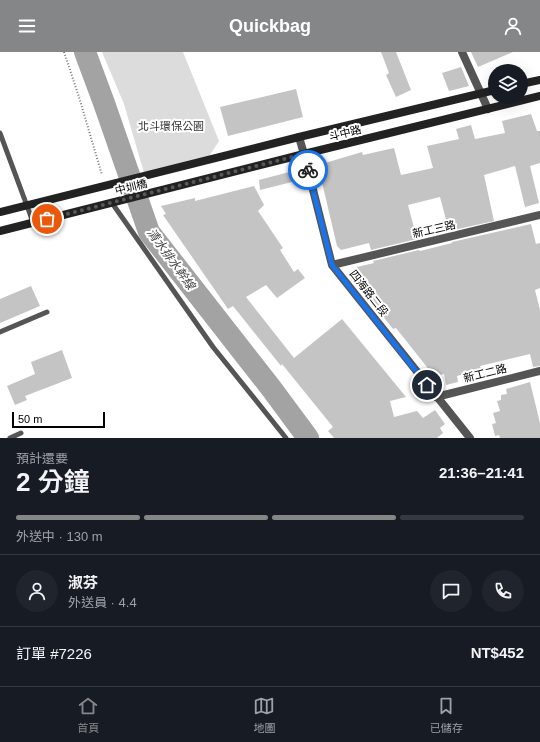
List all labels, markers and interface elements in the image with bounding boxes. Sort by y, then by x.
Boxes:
icon: menu [16,15,38,37]
icon: person [502,15,524,37]
text: Quickbag [229,16,311,36]
map controls [488,64,528,104]
button: layers [488,64,528,104]
park label: 北斗環保公園 [138,120,204,132]
street label: 斗中路 [328,123,362,143]
courier [288,150,328,190]
icon: bike [297,159,319,181]
street label: 中圳橋 [114,177,148,197]
pin [30,202,64,236]
icon: bag [36,208,58,230]
street label: 新工三路 [411,218,457,240]
water label: 清水排水幹線 [144,226,199,294]
street label: 四海路二段 [347,268,391,318]
street label: 新工二路 [462,362,508,384]
pin [410,368,444,402]
icon: home [416,374,438,396]
scale bar [12,410,105,429]
text: 50 m [18,413,42,425]
text: 預計還要 [16,451,68,466]
text: 21:36–21:41 [439,464,524,481]
text: 2 分鐘 [16,467,90,497]
text: 外送中 · 130 m [16,529,103,544]
button: person [16,570,58,612]
button: chat [430,570,472,612]
button: phone [482,570,524,612]
text: 淑芬 [68,574,98,591]
text: 外送員 · 4.4 [68,595,137,610]
text: NT$452 [471,644,524,661]
text: 訂單 #7226 [16,645,92,662]
tab: 首頁 [77,695,99,735]
tab: 地圖 [253,695,275,735]
tab: 已儲存 [430,695,463,735]

